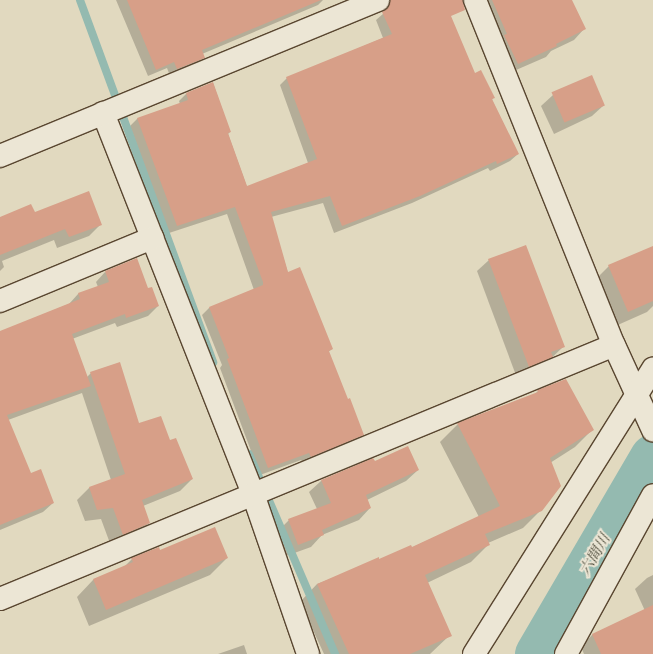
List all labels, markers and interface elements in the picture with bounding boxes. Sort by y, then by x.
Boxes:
water label: 六間川 [576,531,614,579]

